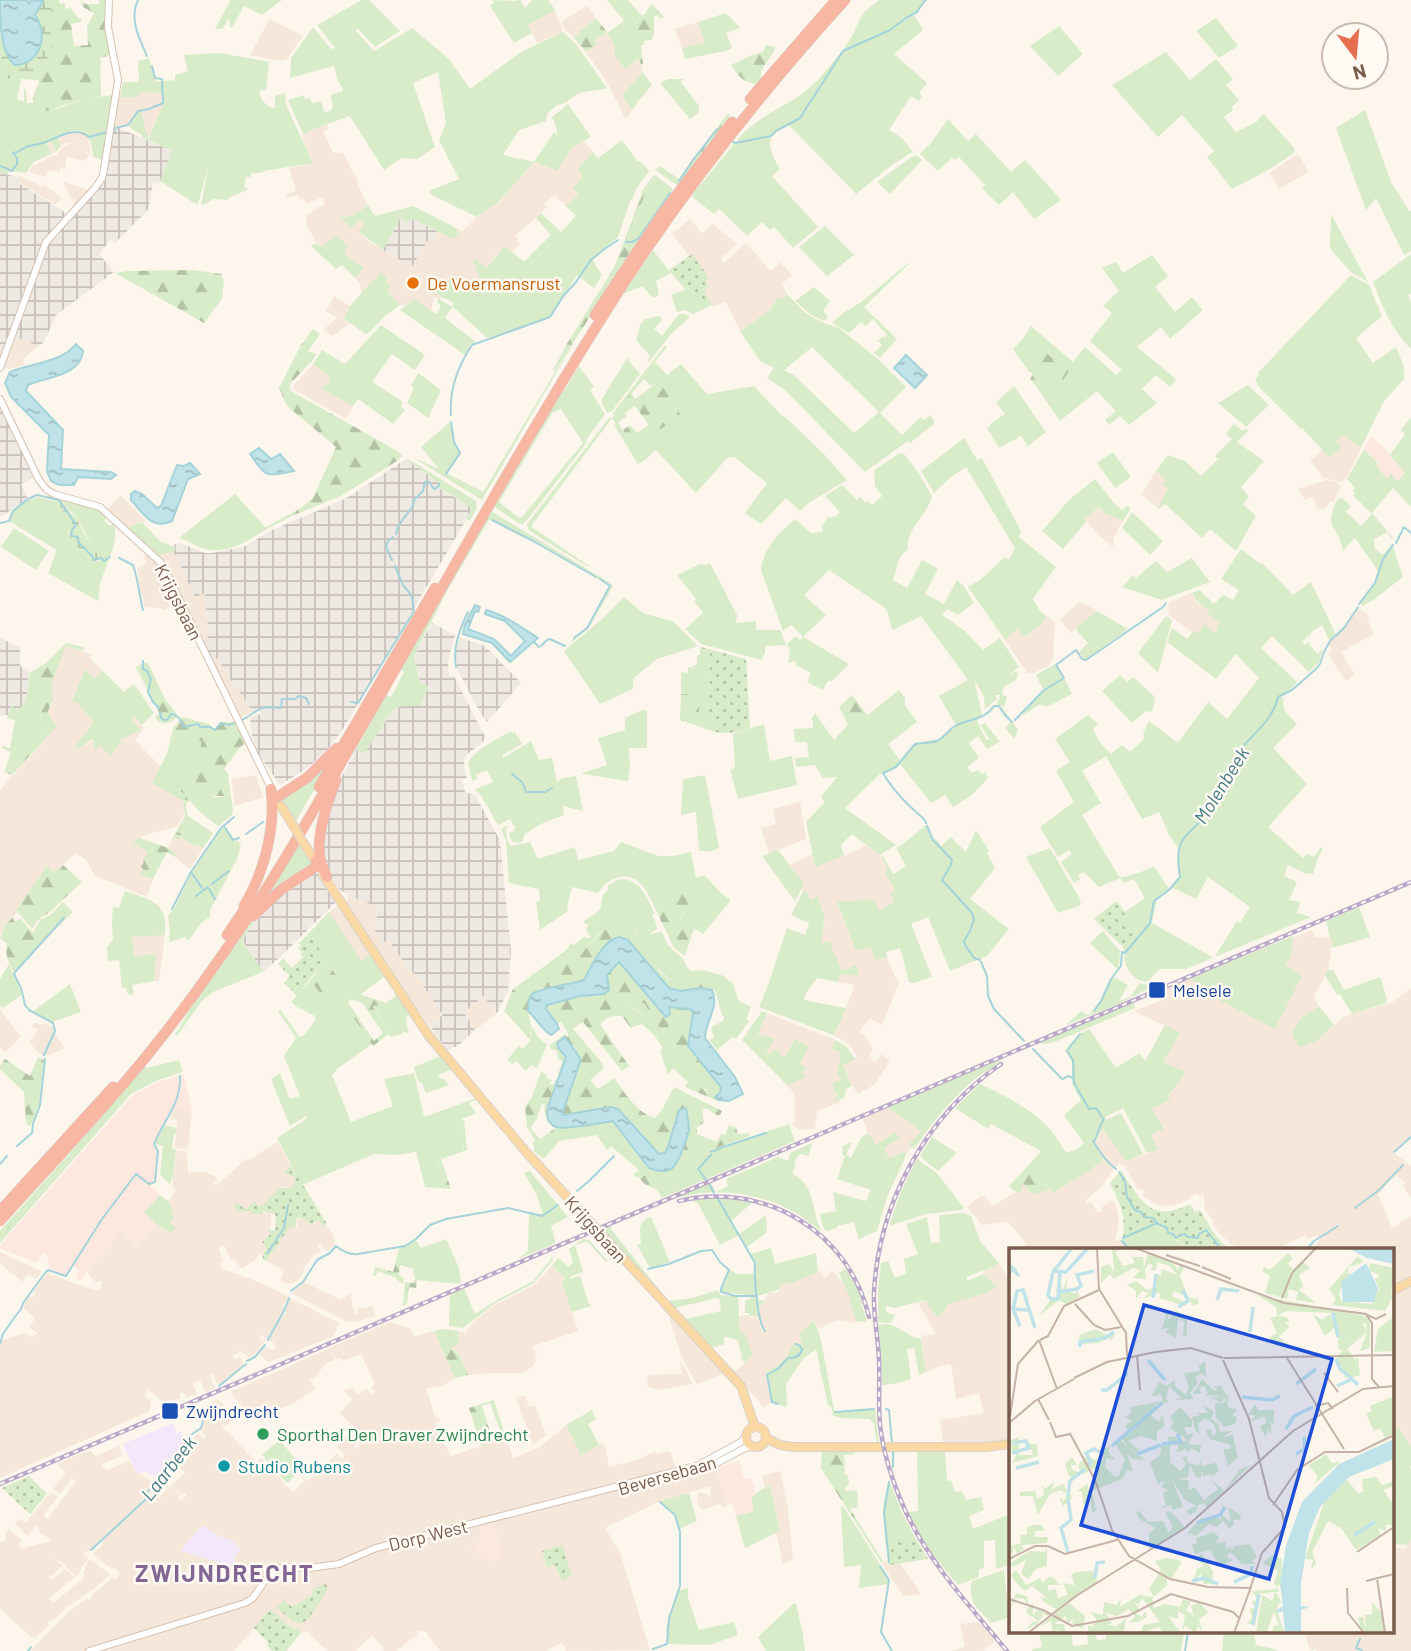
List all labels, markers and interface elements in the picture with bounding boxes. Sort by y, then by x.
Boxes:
north arrow [1320,21,1390,91]
text: N [1351,60,1369,86]
place label: De Voermansrust [427,272,561,294]
marker: De Voermansrust [405,275,421,291]
street label: Krijgsbaan [150,560,208,644]
water label: Molenbeek [1188,742,1254,828]
place label: Melsele [1173,979,1232,1001]
marker: Melsele [1147,980,1167,1000]
street label: Krijgsbaan [560,1191,632,1267]
inset map [1009,1248,1394,1634]
place label: Zwijndrecht [186,1400,279,1422]
marker: Zwijndrecht [160,1401,180,1421]
place label: Sporthal Den Draver Zwijndrecht [277,1423,529,1445]
marker: Sporthal Den Draver Zwijndrecht [255,1426,271,1442]
water label: Laarbeek [136,1430,201,1505]
street label: Beversebaan [615,1450,719,1500]
place label: Studio Rubens [238,1455,351,1477]
marker: Studio Rubens [216,1458,232,1474]
street label: Dorp West [386,1515,470,1555]
district label: ZWIJNDRECHT [135,1558,315,1587]

